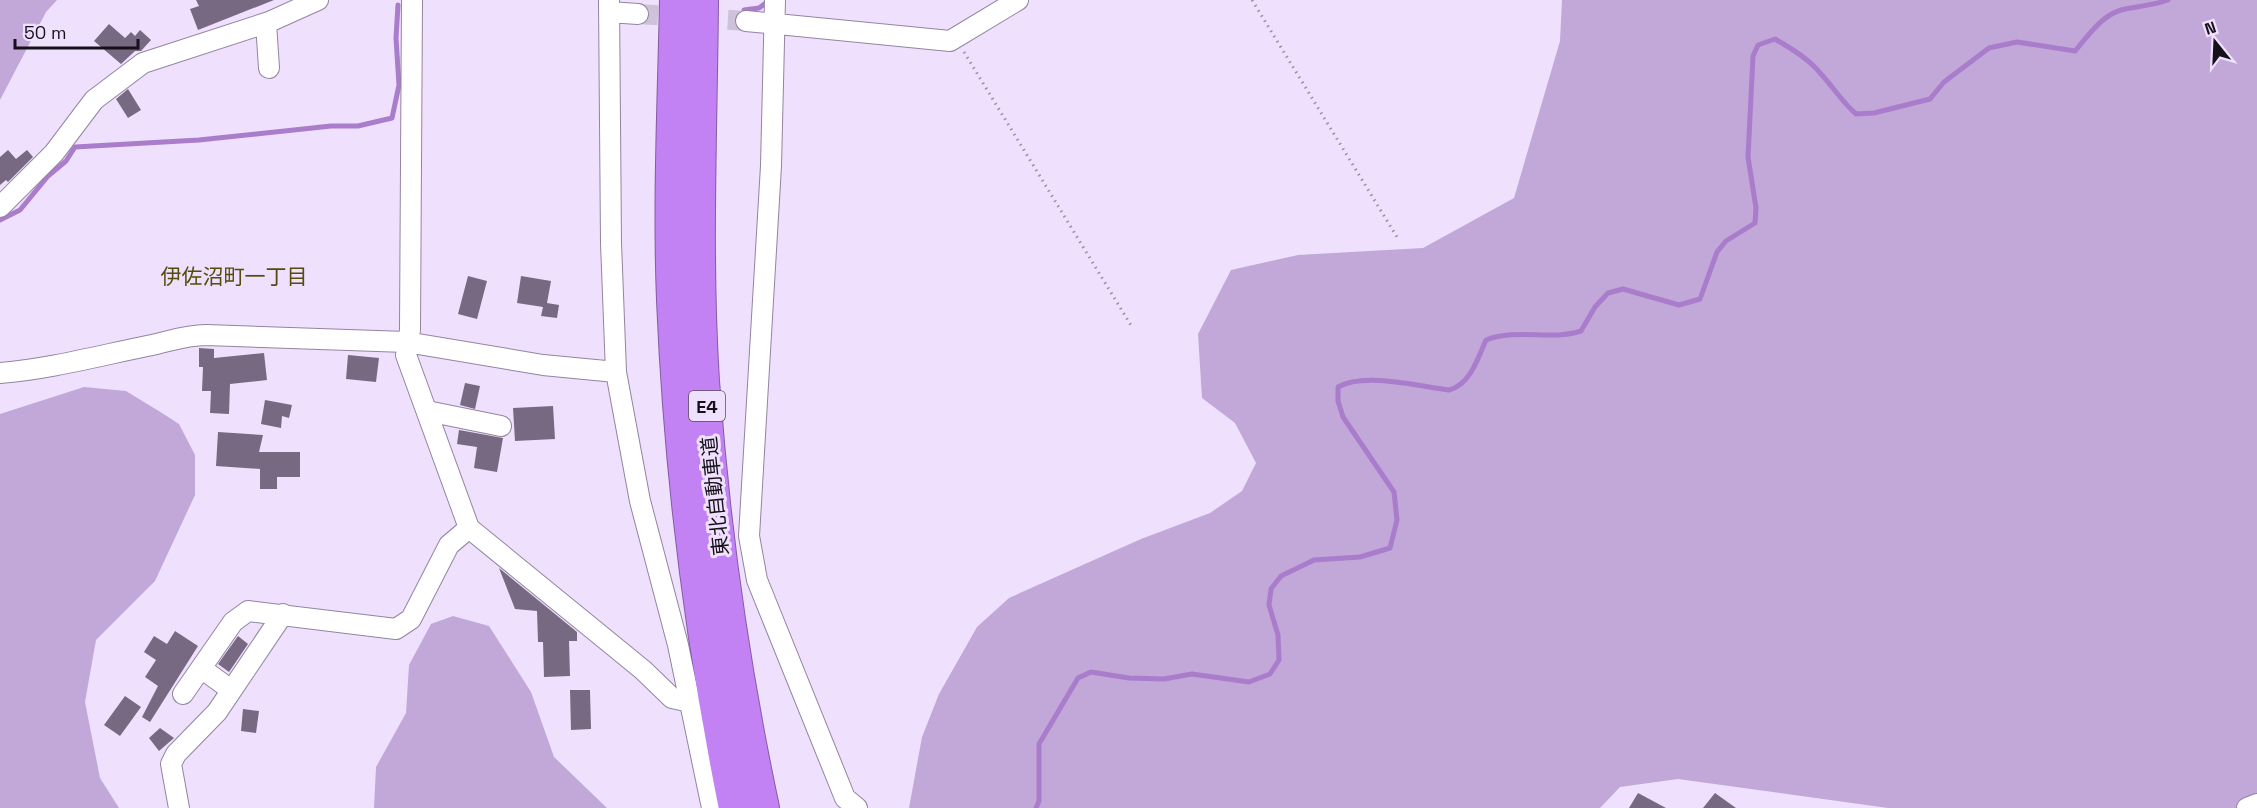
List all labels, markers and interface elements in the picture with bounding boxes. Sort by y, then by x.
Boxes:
scale bar [15,12,138,50]
north arrow [2185,12,2245,72]
text: N [2202,17,2219,40]
text: 50 m [24,21,66,44]
district label: 伊佐沼町一丁目 [161,263,308,290]
road number: E4 [689,391,725,421]
street label: 東北自動車道 [696,435,734,557]

